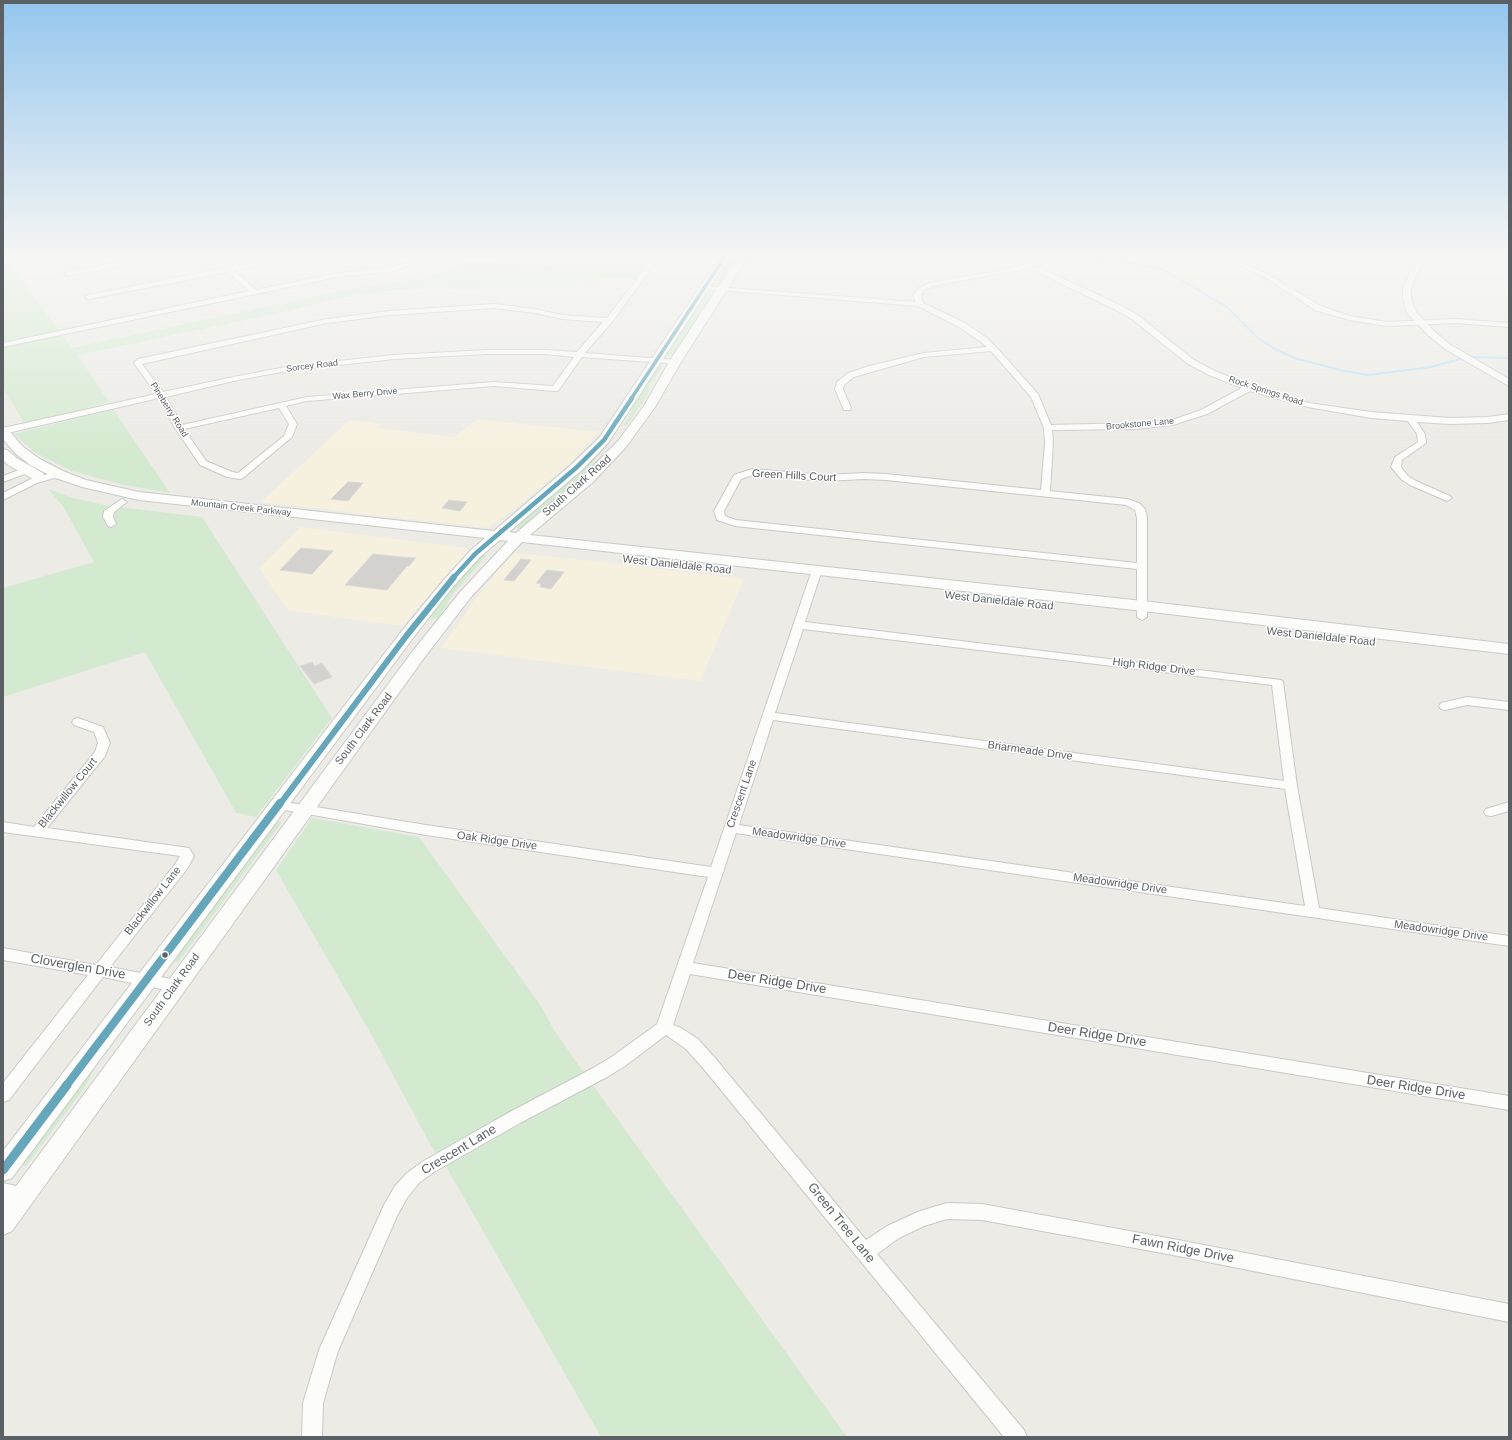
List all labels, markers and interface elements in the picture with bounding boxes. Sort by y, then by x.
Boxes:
street label: Sorcey Road [286,357,338,375]
street label: Rock Springs Road [1227,374,1305,408]
street label: Pineberry Road [148,381,190,439]
street label: Wax Berry Drive [332,386,398,402]
street label: Brookstone Lane [1106,416,1174,432]
street label: South Clark Road [540,453,614,519]
street label: Green Hills Court [752,467,836,485]
street label: Mountain Creek Parkway [190,497,292,519]
street label: West Danieldale Road [622,553,732,577]
street label: West Danieldale Road [944,589,1054,613]
street label: West Danieldale Road [1266,625,1376,649]
street label: High Ridge Drive [1112,655,1196,679]
street label: South Clark Road [333,690,395,768]
street label: Briarmeade Drive [987,739,1073,763]
street label: Blackwillow Court [36,755,100,831]
street label: Crescent Lane [724,758,760,830]
street label: Meadowridge Drive [751,825,847,851]
street label: Oak Ridge Drive [456,829,538,853]
street label: Blackwillow Lane [122,864,184,938]
street label: Meadowridge Drive [1072,871,1168,897]
street label: Meadowridge Drive [1393,918,1489,944]
unlabelled marker [160,950,170,960]
street label: Cloverglen Drive [29,951,127,983]
street label: South Clark Road [141,951,203,1029]
street label: Deer Ridge Drive [727,966,827,998]
street label: Deer Ridge Drive [1047,1019,1147,1051]
street label: Deer Ridge Drive [1366,1072,1466,1104]
street label: Crescent Lane [419,1122,499,1178]
street label: Green Tree Lane [804,1180,878,1266]
street label: Fawn Ridge Drive [1131,1231,1235,1267]

